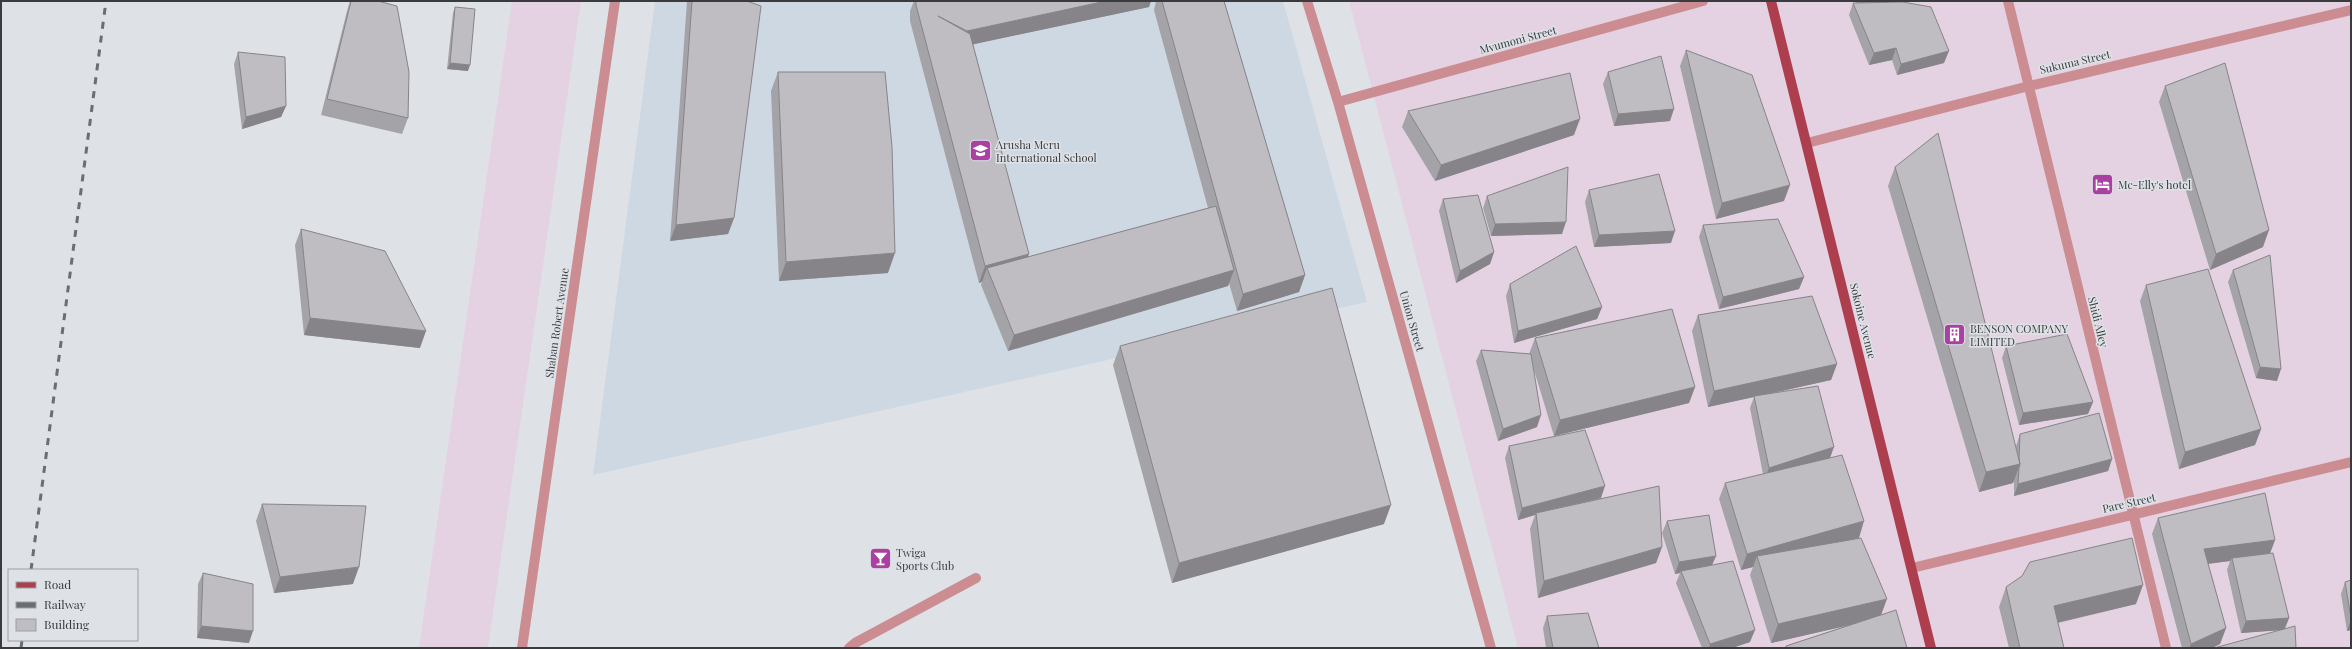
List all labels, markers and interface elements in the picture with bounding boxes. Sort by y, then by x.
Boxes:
street label: Mvumoni Street [1478,22,1558,57]
street label: Sukuma Street [2038,46,2112,77]
place label: Arusha Meru International School [995,137,1097,165]
school or university icon: Arusha Meru International School [967,138,993,164]
hotel icon: Mc-Elly's hotel [2089,172,2115,198]
place label: Mc-Elly's hotel [2118,177,2191,192]
street label: Shaban Robert Avenue [541,266,572,379]
street label: Sokoine Avenue [1847,281,1880,361]
street label: Union Street [1397,289,1428,353]
street label: Shidi Alley [2085,295,2112,349]
place label: BENSON COMPANY LIMITED [1970,321,2068,349]
building icon: BENSON COMPANY LIMITED [1941,322,1967,348]
street label: Pare Street [2101,489,2157,516]
place label: Twiga Sports Club [896,545,954,573]
bar icon: Twiga Sports Club [867,546,893,572]
legend [8,569,138,641]
text: Road [44,576,71,592]
text: Railway [44,596,86,612]
text: Building [44,616,90,632]

